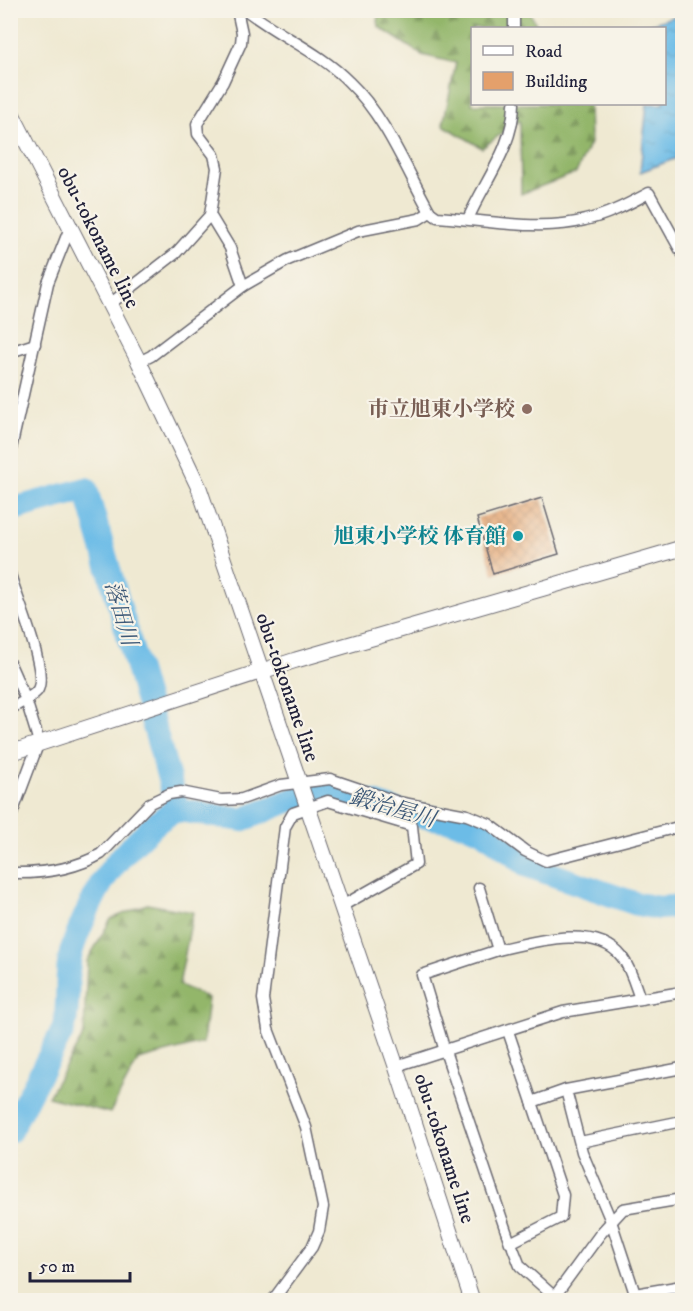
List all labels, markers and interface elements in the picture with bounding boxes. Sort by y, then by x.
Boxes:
legend [471,27,666,105]
text: Road [525,41,562,63]
text: Building [525,71,587,93]
street label: obu-tokoname line [51,162,145,313]
place label: 市立旭東小学校 [368,397,515,423]
marker: 市立旭東小学校 [520,402,534,416]
place label: 旭東小学校 体育館 [333,524,506,550]
marker: 旭東小学校 体育館 [511,529,525,543]
water label: 落田川 [98,578,143,651]
street label: obu-tokoname line [249,609,325,766]
water label: 鍛治屋川 [347,783,441,834]
street label: obu-tokoname line [408,1070,481,1227]
scale bar [30,1245,130,1283]
text: 50 m [39,1256,75,1278]

